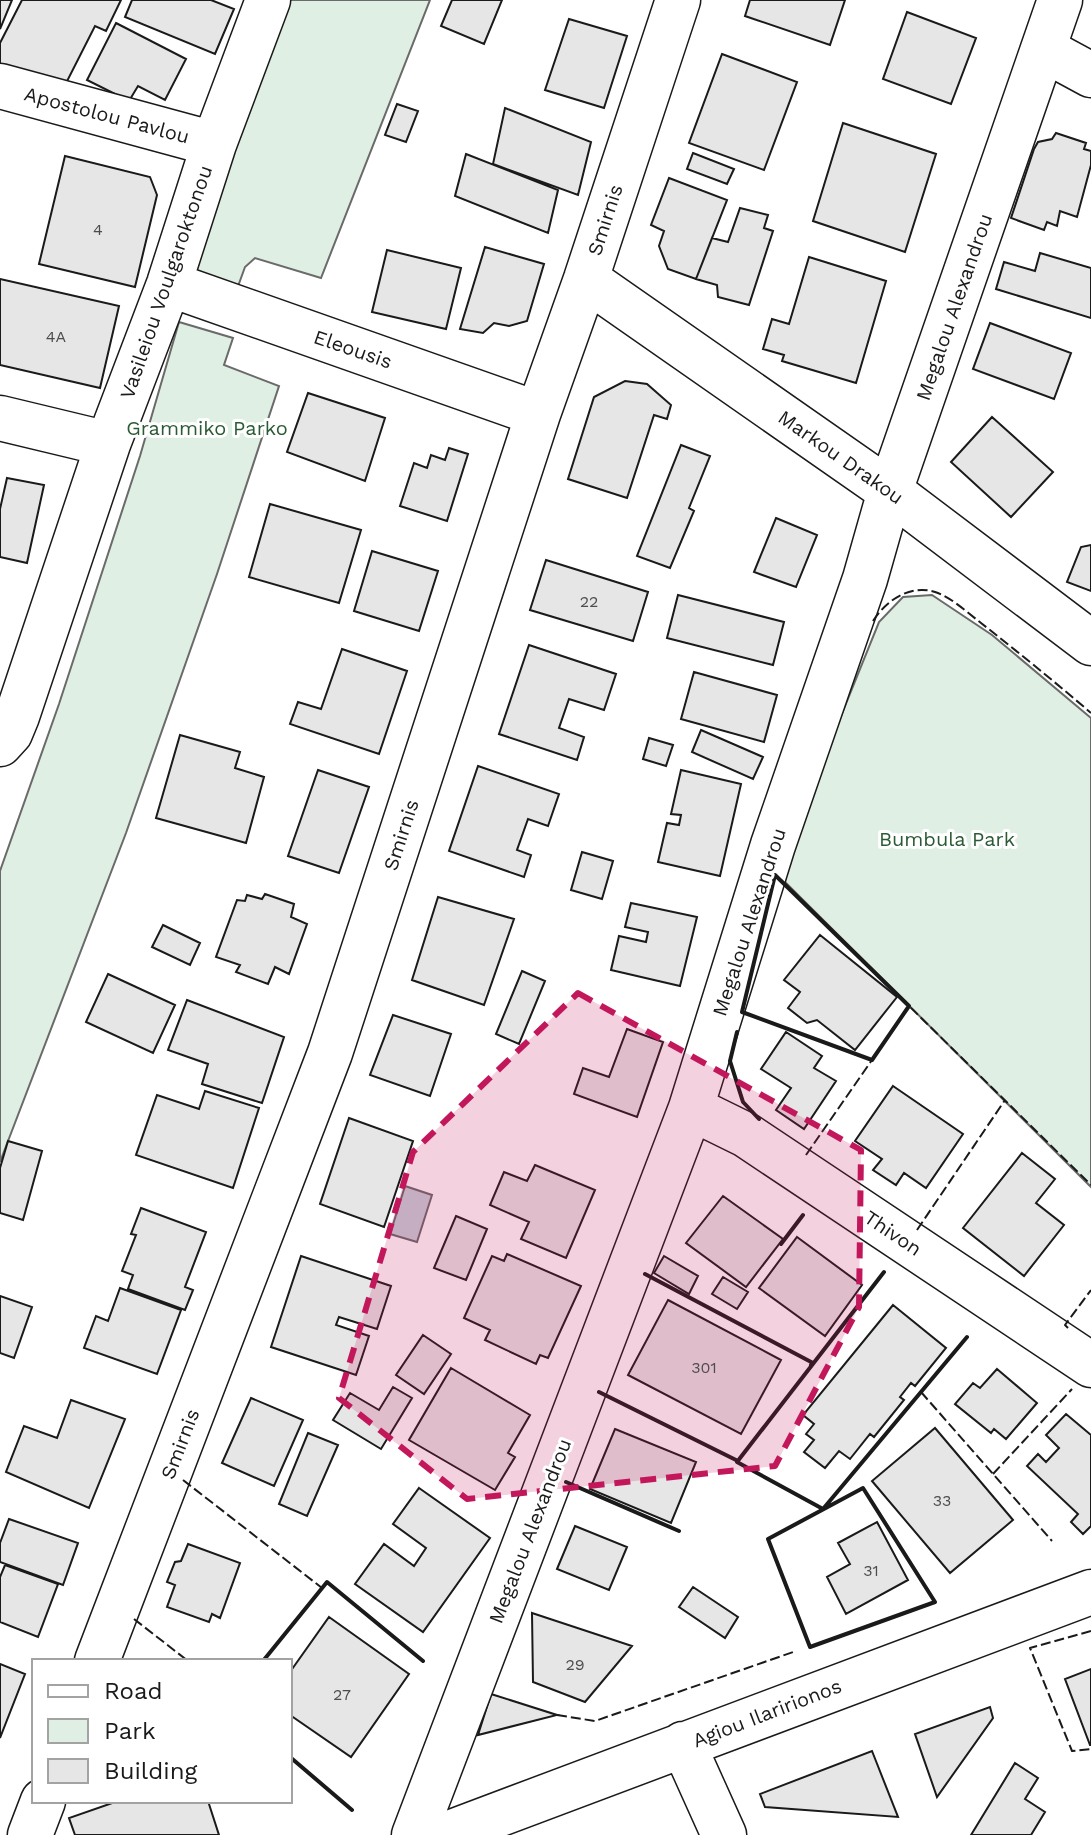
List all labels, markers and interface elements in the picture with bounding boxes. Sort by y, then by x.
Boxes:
street label: Apostolou Pavlou [22,81,192,149]
street label: Vasileiou Voulgaroktonou [115,162,217,402]
street label: Smirnis [582,181,628,259]
street label: Megalou Alexandrou [911,210,997,404]
house number: 4 [93,220,103,239]
street label: Eleousis [311,324,395,374]
house number: 4A [46,327,67,346]
street label: Markou Drakou [774,405,908,509]
park label: Grammiko Parko [126,416,288,440]
house number: 22 [580,592,598,611]
street label: Smirnis [378,796,424,874]
street label: Megalou Alexandrou [707,825,791,1019]
park label: Bumbula Park [879,827,1015,851]
street label: Thivon [860,1205,926,1261]
house number: 301 [691,1358,717,1377]
street label: Smirnis [156,1405,204,1483]
street label: Megalou Alexandrou [484,1435,576,1627]
house number: 33 [933,1491,951,1510]
house number: 31 [863,1561,879,1580]
house number: 29 [565,1655,585,1674]
legend [32,1659,292,1803]
street label: Agiou Ilaririonos [689,1674,845,1752]
text: Road [104,1677,163,1705]
house number: 27 [333,1685,351,1704]
text: Park [104,1717,156,1745]
text: Building [104,1757,197,1785]

